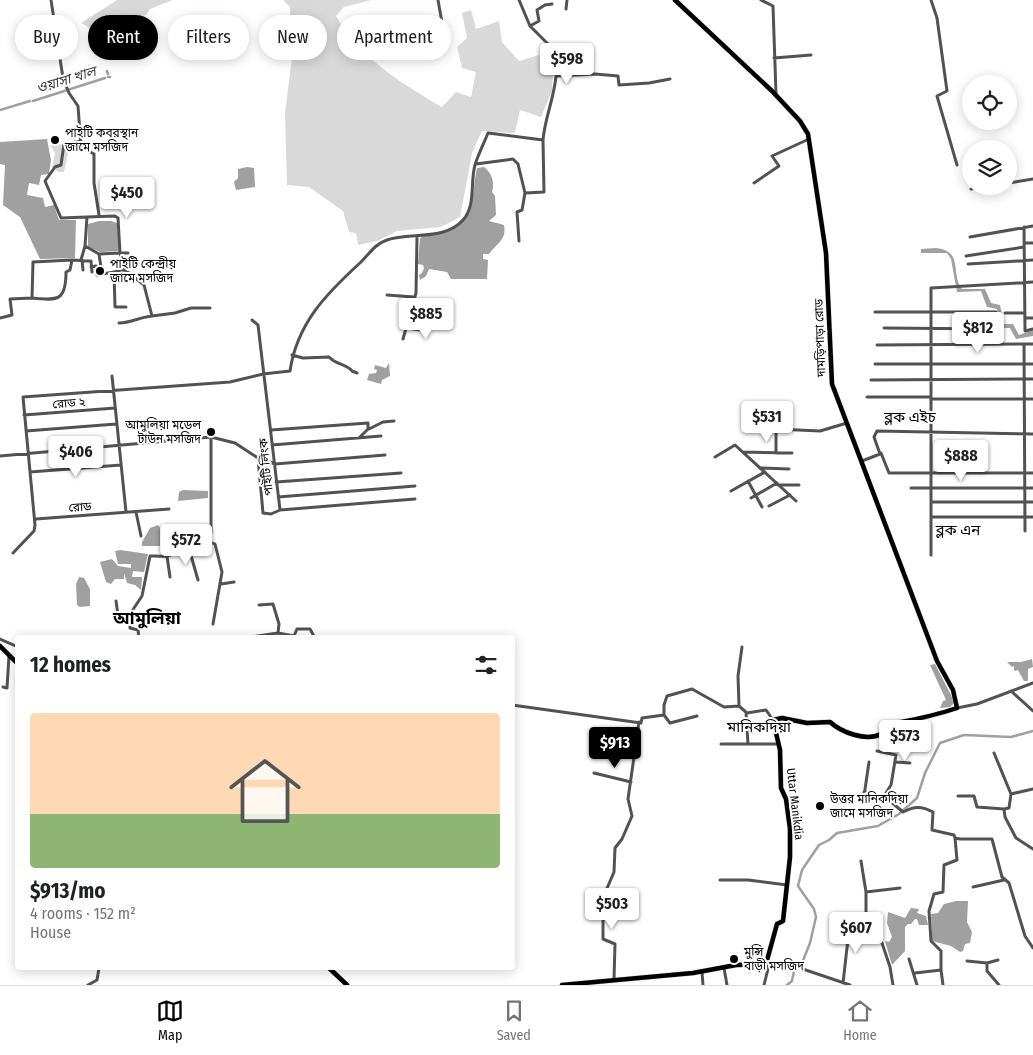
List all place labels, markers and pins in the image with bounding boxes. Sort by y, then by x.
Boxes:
pin: $598 [537,42,597,85]
place label: পাইটি কবরস্থান জামে মসজিদ [64,125,139,154]
marker: পাইটি কবরস্থান জামে মসজিদ [49,134,61,146]
pin: $450 [97,176,157,219]
place label: পাইটি কেন্দ্রীয় জামে মসজিদ [109,256,176,285]
marker: পাইটি কেন্দ্রীয় জামে মসজিদ [94,265,106,277]
pin: $885 [396,298,456,340]
pin: $812 [948,312,1008,354]
pin: $531 [737,400,797,443]
place label: আমুলিয়া মডেল টাউন মসজিদ [124,417,201,446]
marker: আমুলিয়া মডেল টাউন মসজিদ [205,426,217,438]
pin: $406 [46,436,106,478]
pin: $888 [931,440,991,482]
pin: $572 [156,524,216,566]
pin: $573 [875,720,935,762]
pin: $913 [585,726,645,769]
place label: উত্তর মানিকদিয়া জামে মসজিদ [829,791,909,820]
marker: উত্তর মানিকদিয়া জামে মসজিদ [814,800,826,812]
pin: $503 [582,888,642,930]
pin: $607 [826,912,886,954]
place label: মুন্সি বাড়ী মসজিদ [743,944,804,973]
marker: মুন্সি বাড়ী মসজিদ [728,953,740,965]

